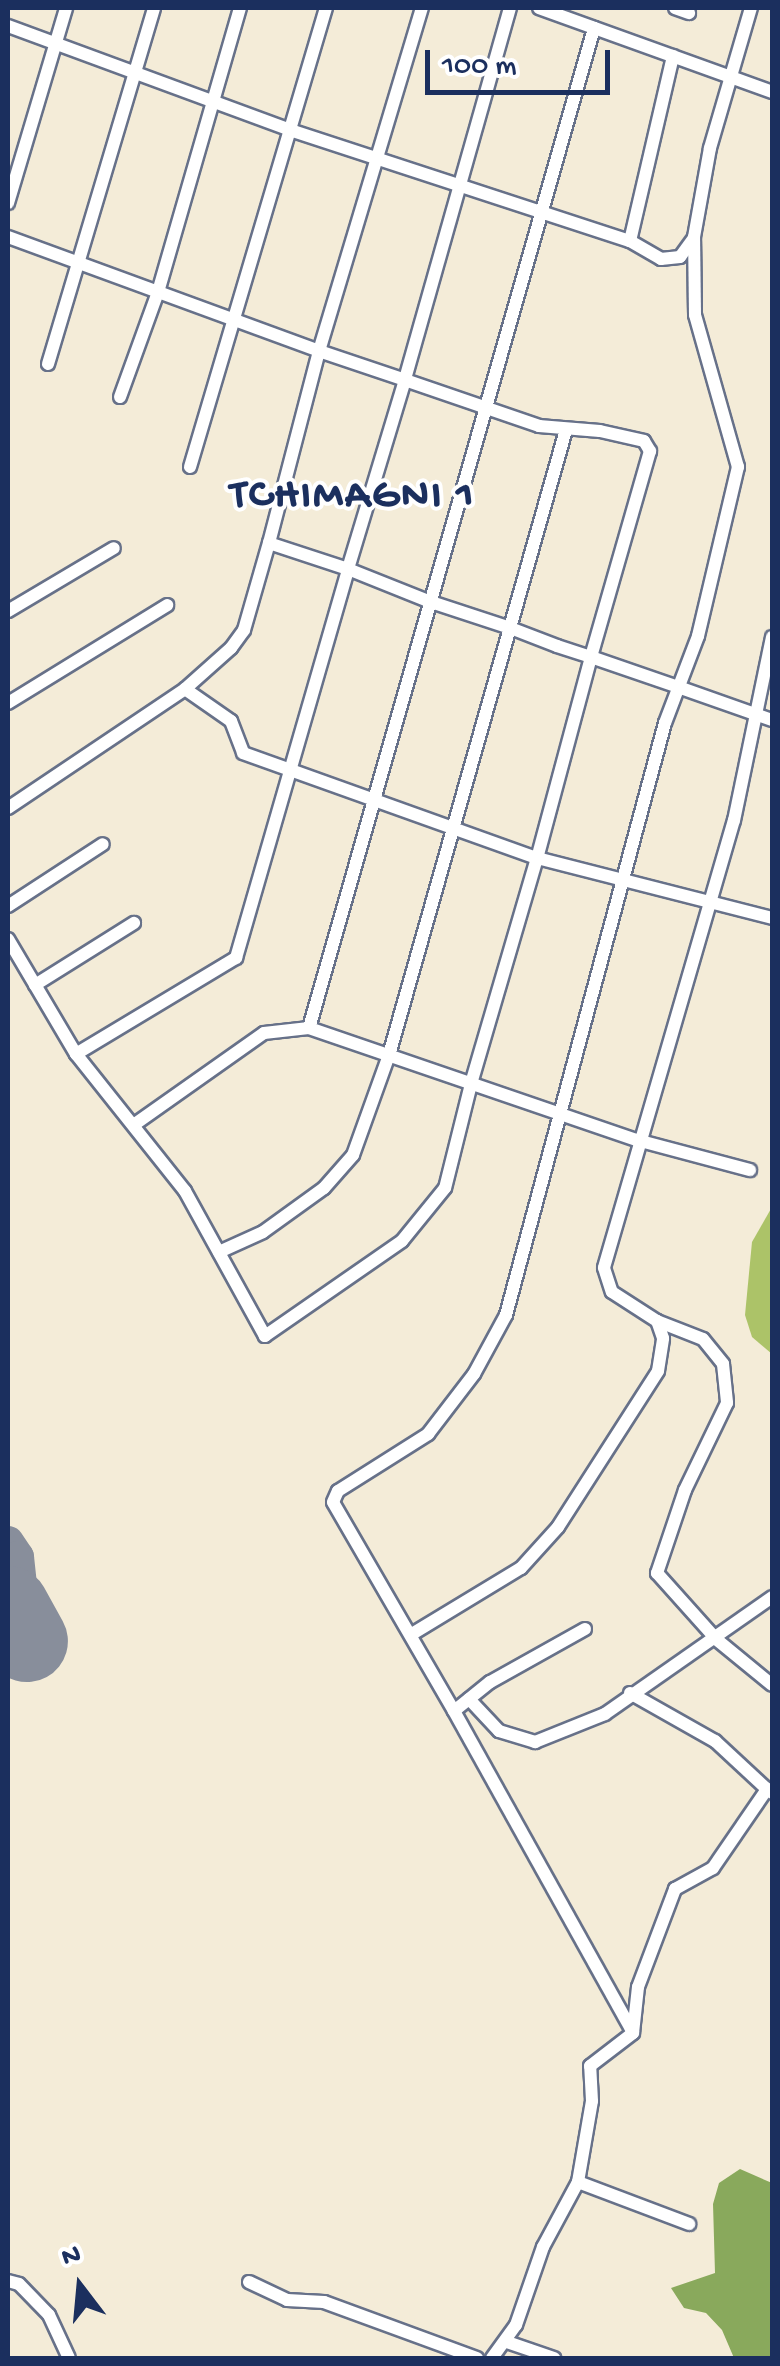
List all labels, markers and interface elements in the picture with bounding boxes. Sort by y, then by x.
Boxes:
scale bar [430,30,615,92]
text: 100 m [442,50,517,85]
district label: TCHIMAGNI 1 [230,473,476,523]
north arrow [30,2236,130,2336]
text: N [58,2238,85,2275]

